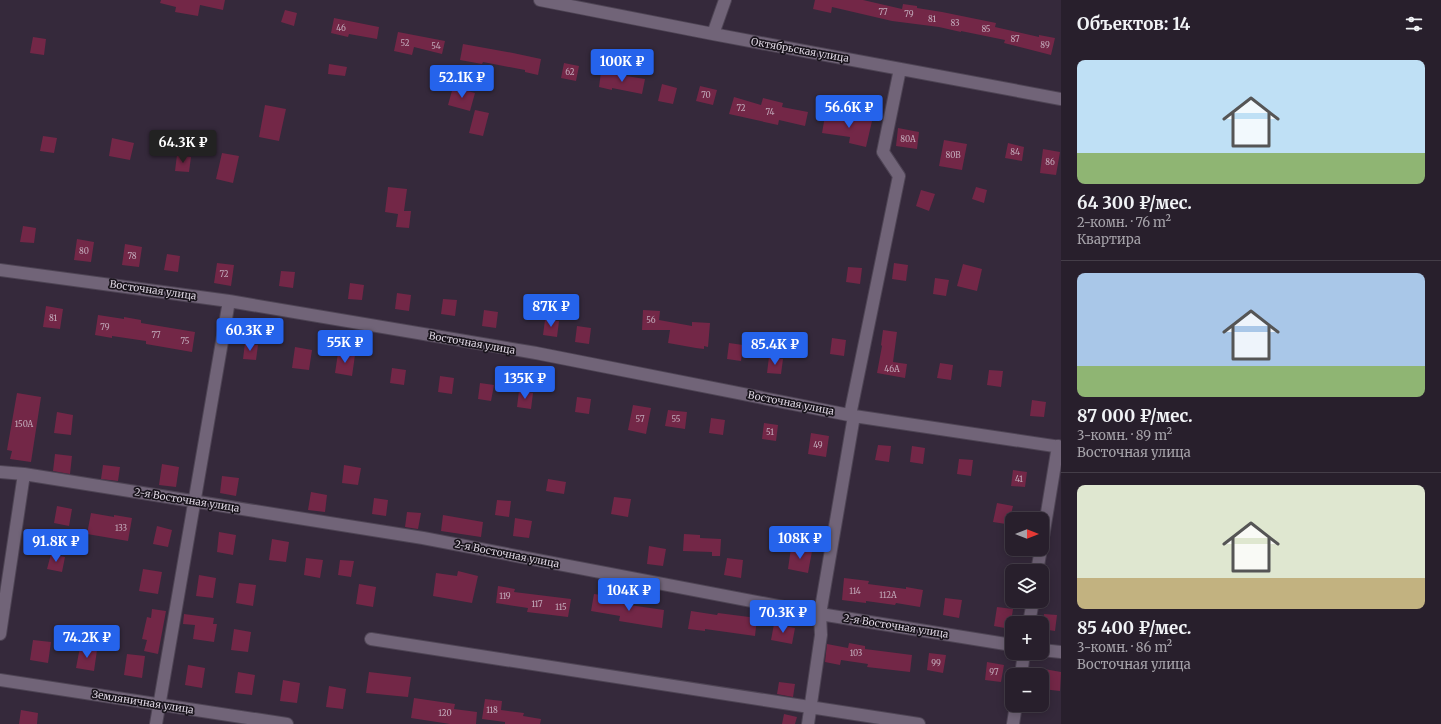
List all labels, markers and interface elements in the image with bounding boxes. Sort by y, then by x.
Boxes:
house number: 77 [878,7,888,17]
house number: 79 [904,9,914,19]
text: Объектов: 14 [1077,13,1190,35]
icon: filters [1403,13,1425,35]
house number: 81 [928,14,936,24]
house number: 83 [950,18,960,28]
house number: 46 [336,23,346,33]
house number: 85 [981,24,991,34]
house number: 87 [1010,34,1020,44]
street label: Октябрьская улица [750,35,851,65]
house number: 52 [400,38,410,48]
house number: 89 [1040,40,1050,50]
house number: 54 [431,41,441,51]
pin: 100K ₽ [589,49,655,83]
text: 100K ₽ [600,53,644,70]
pin: 52.1K ₽ [425,65,499,99]
house number: 62 [565,67,575,77]
text: 52.1K ₽ [439,69,485,86]
icon: home [1215,86,1287,158]
house number: 70 [701,90,711,100]
pin: 56.6K ₽ [812,95,886,129]
text: 56.6K ₽ [825,99,873,116]
house number: 72 [736,103,746,113]
house number: 74 [766,107,774,117]
pin: 64.3K ₽ [146,130,220,164]
text: 64.3K ₽ [158,134,208,151]
house number: 80А [900,134,916,144]
house number: 84 [1010,147,1020,157]
house number: 80В [945,150,961,160]
house number: 86 [1045,157,1055,167]
text: 64 300 ₽/мес. [1077,192,1192,214]
text: 2-комн. · 76 m² [1077,214,1171,231]
text: Квартира [1077,231,1141,248]
house number: 80 [79,246,89,256]
house number: 78 [127,251,137,261]
house number: 72 [219,269,229,279]
street label: Восточная улица [109,277,198,303]
pin: 87K ₽ [523,294,579,328]
text: 87K ₽ [532,298,570,315]
icon: home [1215,299,1287,371]
house number: 81 [49,313,57,323]
house number: 56 [646,315,656,325]
pin: 60.3K ₽ [213,318,287,352]
house number: 79 [100,322,110,332]
text: 60.3K ₽ [226,322,275,339]
street label: Восточная улица [428,329,517,357]
house number: 77 [151,330,161,340]
pin: 55K ₽ [317,330,373,364]
pin: 85.4K ₽ [738,332,812,366]
text: 55K ₽ [327,334,363,351]
house number: 75 [181,336,190,346]
text: 85.4K ₽ [751,336,799,353]
house number: 46А [884,364,900,374]
pin: 135K ₽ [492,366,558,400]
text: 135K ₽ [504,370,546,387]
street label: Восточная улица [747,388,836,418]
text: 87 000 ₽/мес. [1077,405,1193,427]
house number: 57 [636,414,645,424]
house number: 55 [672,414,681,424]
house number: 150А [15,419,34,429]
house number: 51 [766,427,774,437]
text: 3-комн. · 89 m² [1077,427,1172,444]
house number: 49 [813,440,823,450]
text: Восточная улица [1077,444,1191,461]
house number: 41 [1015,474,1023,484]
street label: 2-я Восточная улица [134,485,241,515]
icon: home [1215,511,1287,583]
north arrow [1005,512,1049,556]
map controls [1005,512,1049,712]
house number: 133 [115,523,128,533]
pin: 108K ₽ [767,526,833,560]
pin: 91.8K ₽ [19,529,93,563]
text: 108K ₽ [778,530,822,547]
text: 91.8K ₽ [32,533,80,550]
street label: 2-я Восточная улица [454,537,561,571]
button: layers [1005,564,1049,608]
pin: 104K ₽ [596,578,662,612]
text: 104K ₽ [607,582,651,599]
house number: 114 [849,586,861,596]
house number: 112А [879,590,897,600]
house number: 119 [499,591,511,601]
house number: 117 [531,599,543,609]
pin: 70.3K ₽ [746,600,820,634]
house number: 115 [555,602,567,612]
text: 70.3K ₽ [759,604,807,621]
street label: 2-я Восточная улица [843,611,950,641]
button: + [1005,616,1049,660]
text: 85 400 ₽/мес. [1077,617,1192,639]
pin: 74.2K ₽ [50,625,124,659]
text: 74.2K ₽ [63,629,111,646]
text: 3-комн. · 86 m² [1077,639,1172,656]
house number: 103 [850,648,863,658]
text: Восточная улица [1077,656,1191,673]
house number: 99 [931,658,941,668]
house number: 97 [989,667,999,677]
button: − [1005,668,1049,712]
street label: Земляничная улица [91,688,195,717]
house number: 118 [486,705,498,715]
house number: 120 [438,708,452,718]

